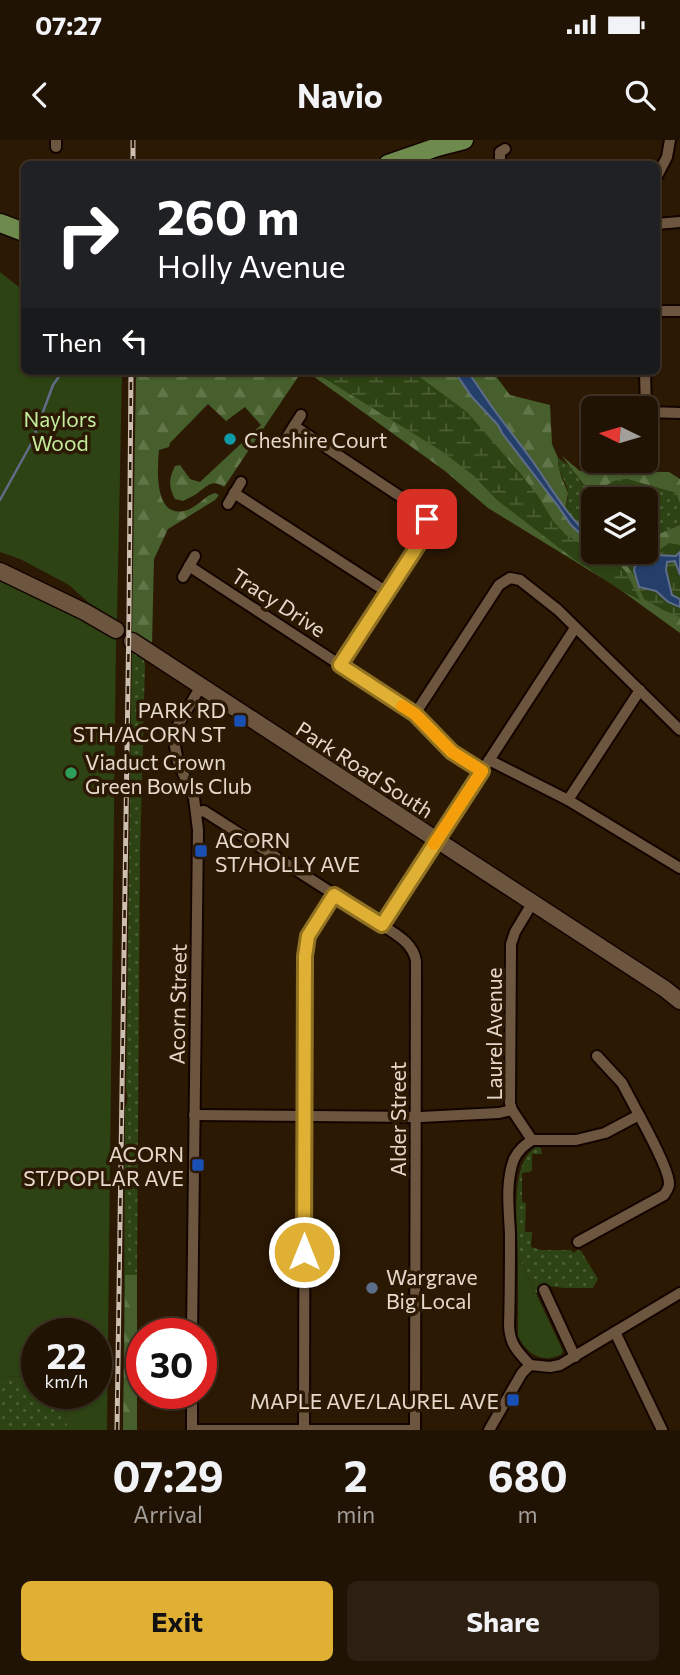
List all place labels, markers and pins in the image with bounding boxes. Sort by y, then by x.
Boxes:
place label: Cheshire Court [244,427,387,452]
marker: Cheshire Court [222,431,238,447]
pin [397,489,457,549]
place label: PARK RD STH/ACORN ST [73,697,226,746]
marker: PARK RD STH/ACORN ST [232,713,248,729]
place label: Viaduct Crown Green Bowls Club [85,749,252,798]
marker: Viaduct Crown Green Bowls Club [63,765,79,781]
place label: ACORN ST/HOLLY AVE [215,827,360,876]
marker: ACORN ST/HOLLY AVE [193,843,209,859]
place label: ACORN ST/POPLAR AVE [23,1141,184,1190]
marker: ACORN ST/POPLAR AVE [190,1157,206,1173]
place label: Wargrave Big Local [386,1264,477,1313]
marker: Wargrave Big Local [364,1280,380,1296]
place label: MAPLE AVE/LAUREL AVE [250,1388,499,1413]
marker: MAPLE AVE/LAUREL AVE [505,1392,521,1408]

